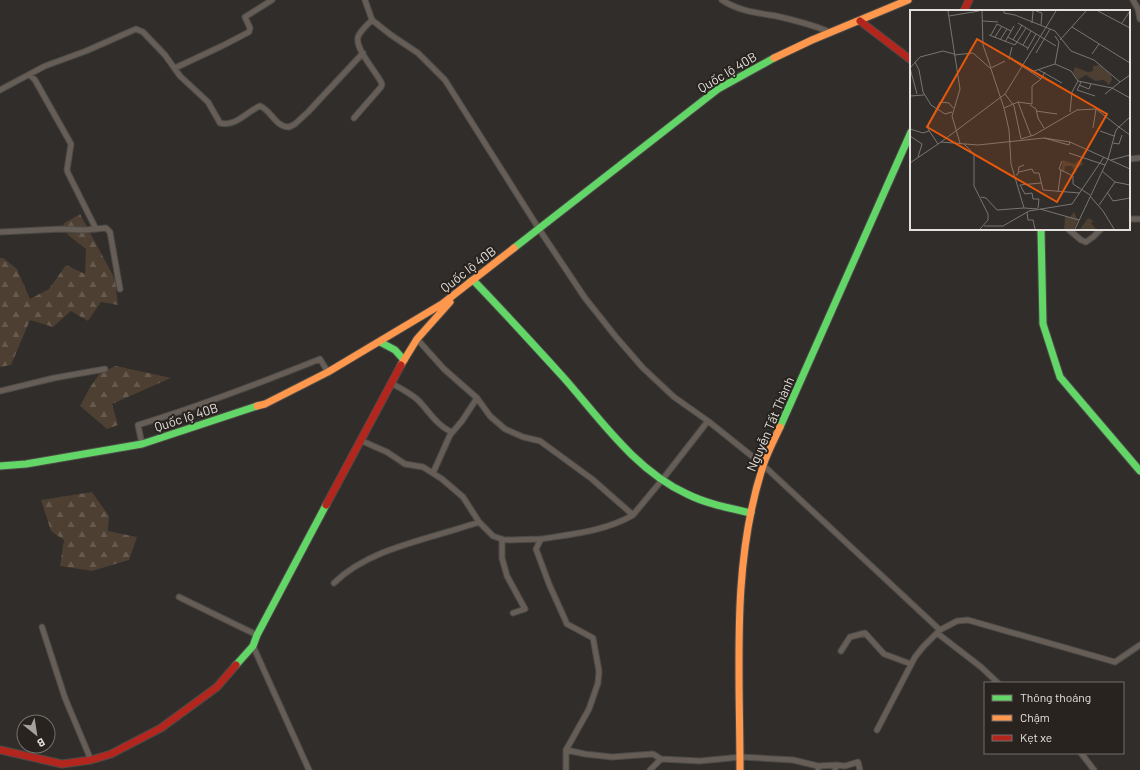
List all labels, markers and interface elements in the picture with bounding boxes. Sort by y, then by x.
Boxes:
inset map [910,10,1130,230]
street label: Quốc lộ 40B [695,48,759,96]
street label: Quốc lộ 40B [437,242,499,296]
street label: Nguyễn Tất Thành [743,374,797,474]
street label: Quốc lộ 40B [152,399,220,435]
legend [984,682,1124,754]
text: Thông thoáng [1020,690,1091,704]
text: Chậm [1020,710,1050,724]
north arrow [16,714,56,754]
text: Kẹt xe [1020,730,1052,744]
text: B [35,736,47,751]

